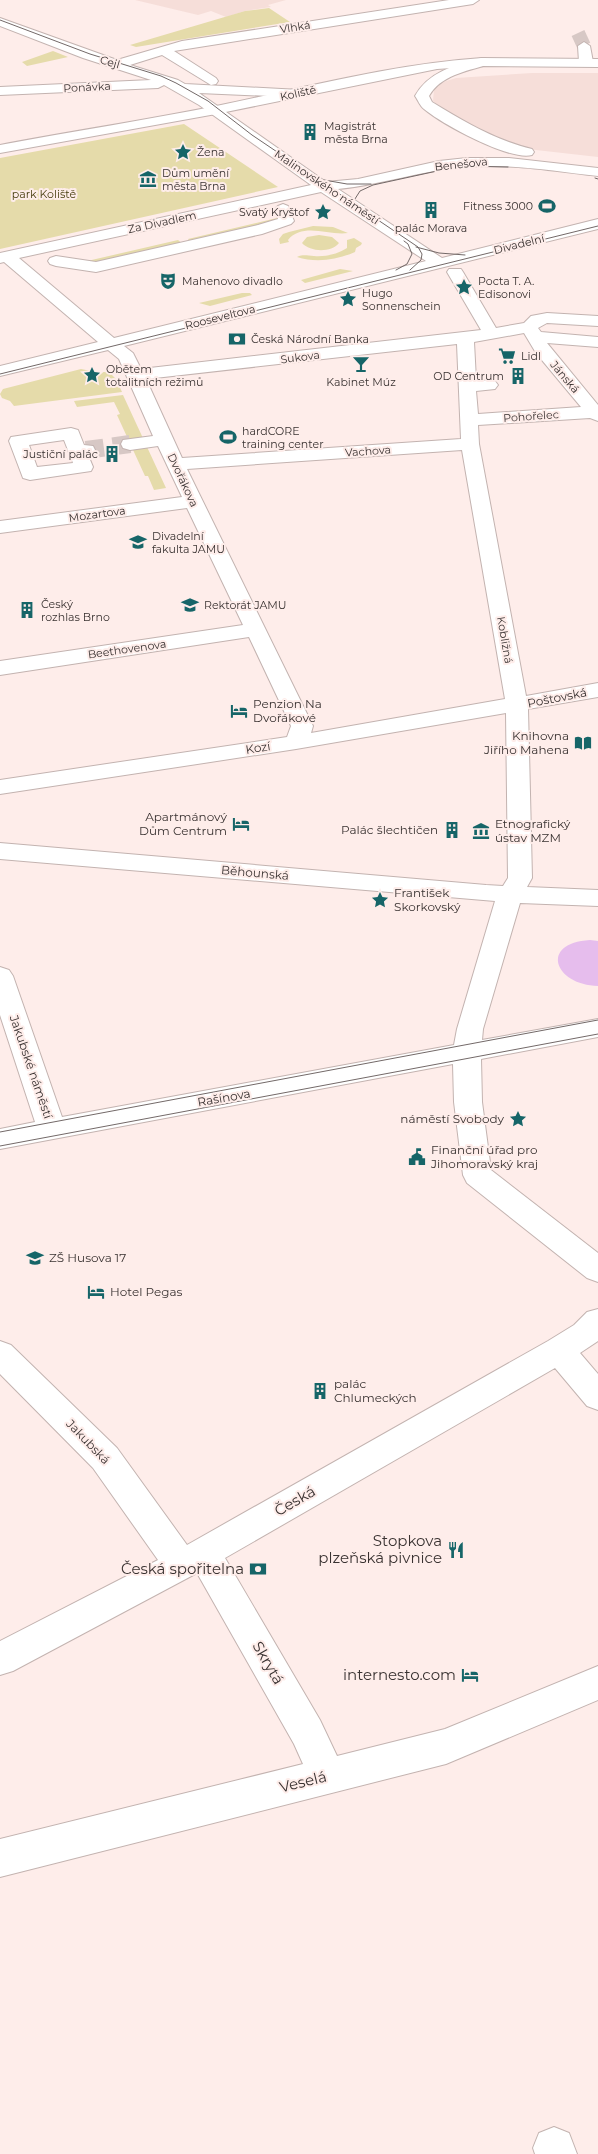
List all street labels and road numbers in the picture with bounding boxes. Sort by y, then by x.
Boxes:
street label: Vlhká [279,18,311,36]
street label: Cejl [98,53,122,71]
street label: Ponávka [63,79,111,95]
street label: Koliště [279,82,318,104]
street label: Malinovského náměstí [272,147,383,228]
street label: Benešova [434,154,488,174]
street label: Za Divadlem [127,208,197,236]
street label: Divadelní [492,231,547,257]
street label: Rooseveltova [183,301,257,333]
street label: Sukova [280,348,320,366]
street label: Jánská [547,357,582,396]
street label: Pohořelec [503,407,559,425]
street label: Vachova [345,442,391,460]
street label: Dvořákova [164,451,202,509]
street label: Mozartova [68,503,126,525]
street label: Kobližná [494,615,516,665]
street label: Beethovenova [87,637,167,661]
street label: Poštovská [526,684,588,711]
street label: Kozí [244,738,272,757]
street label: Běhounská [220,862,290,883]
street label: Jakubské náměstí [6,1012,57,1121]
street label: Rašínova [196,1085,252,1110]
street label: Jakubská [63,1415,113,1467]
street label: Česká [271,1481,319,1520]
street label: Skrytá [248,1638,288,1688]
street label: Veselá [277,1766,328,1797]

